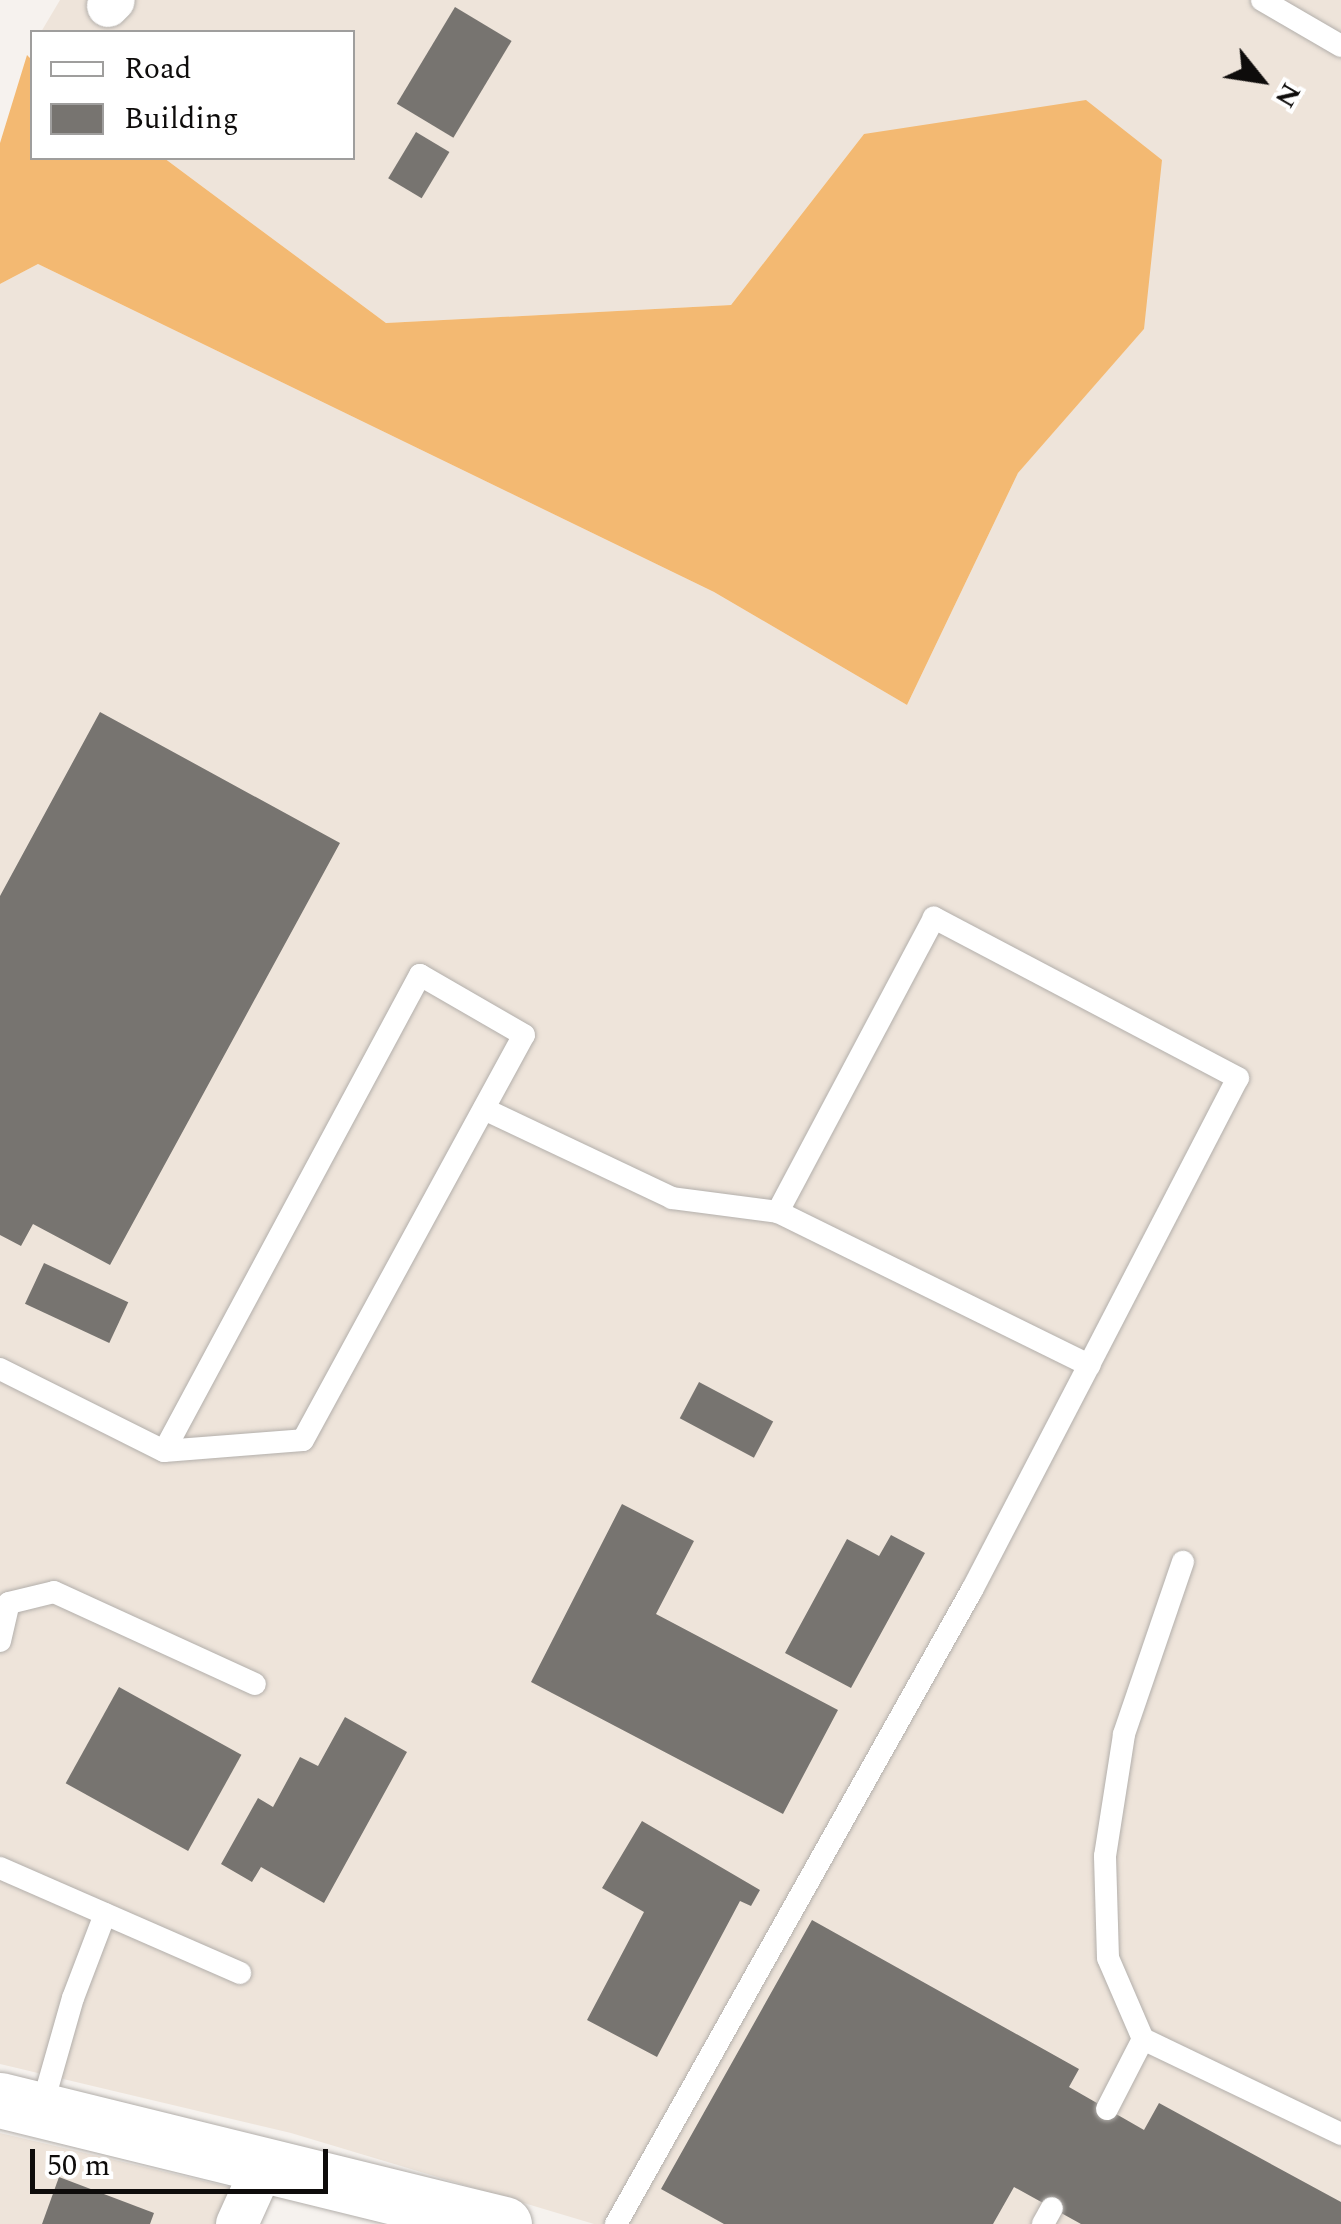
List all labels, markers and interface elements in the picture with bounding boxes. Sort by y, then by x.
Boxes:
legend [30,30,355,160]
north arrow [1211,30,1311,130]
text: Road [124,46,192,92]
text: N [1263,75,1312,116]
text: Building [124,96,239,142]
scale bar [35,2129,332,2191]
text: 50 m [47,2143,110,2189]

